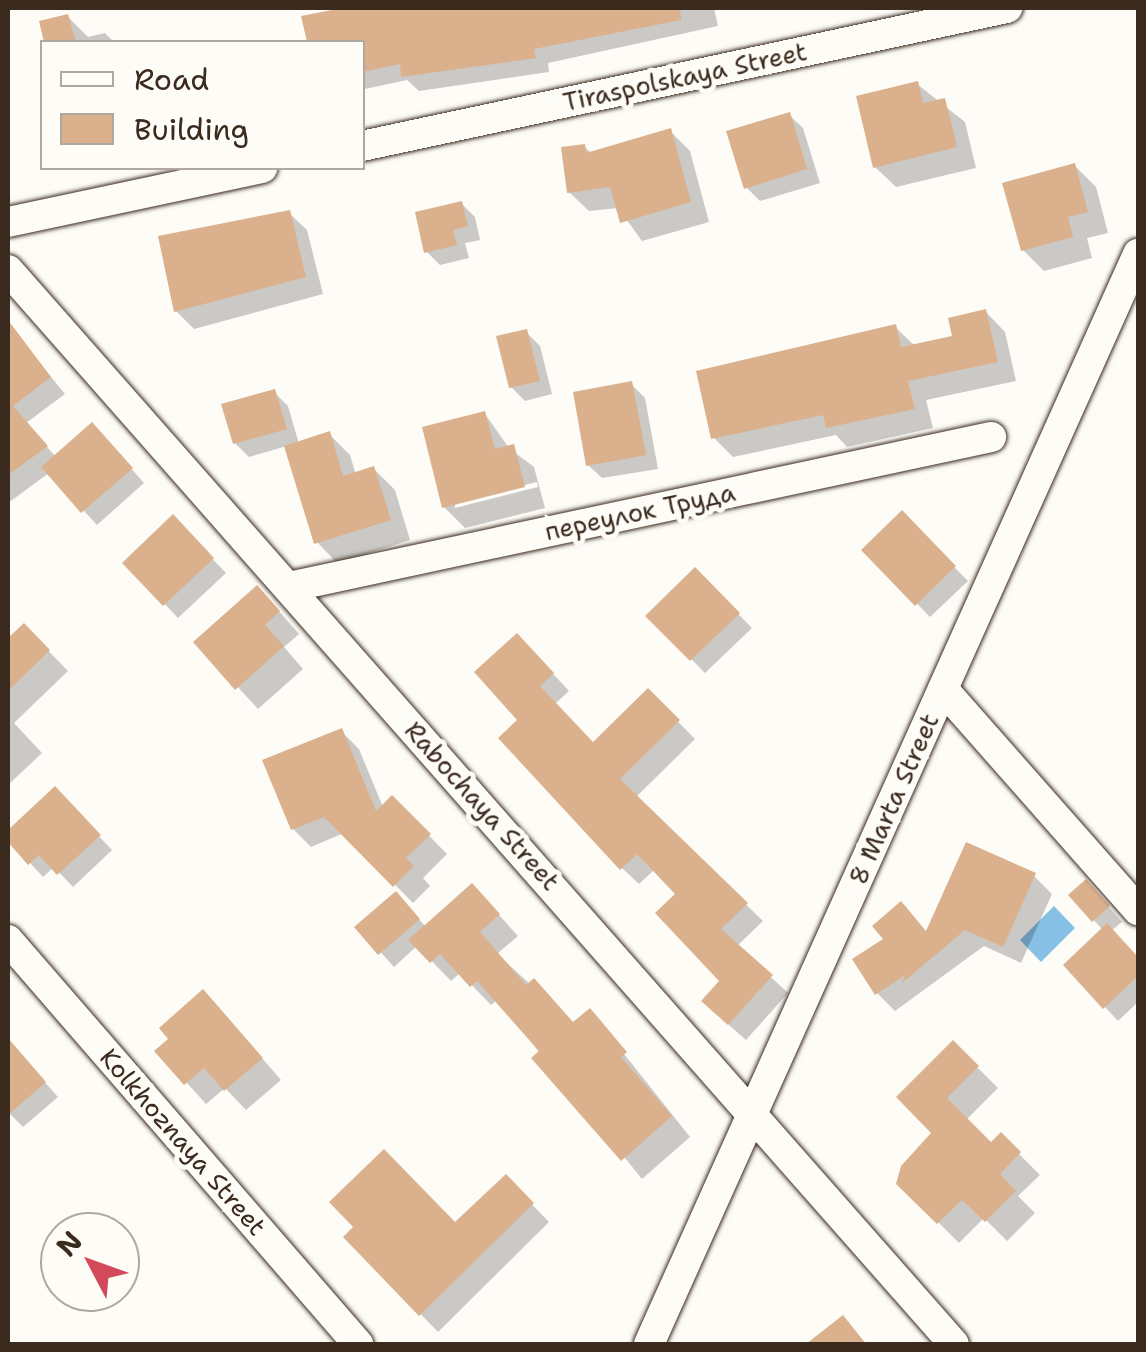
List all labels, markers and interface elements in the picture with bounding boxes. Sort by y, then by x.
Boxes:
street label: Tiraspolskaya Street [560,36,810,118]
legend [40,40,365,170]
text: Road [134,59,209,100]
text: Building [134,109,249,150]
street label: переулок Труда [542,477,738,547]
street label: 8 Marta Street [843,709,945,889]
street label: Rabochaya Street [398,716,566,896]
street label: Kolkhoznaya Street [94,1042,272,1242]
north arrow [40,1212,140,1312]
text: N [47,1223,90,1264]

